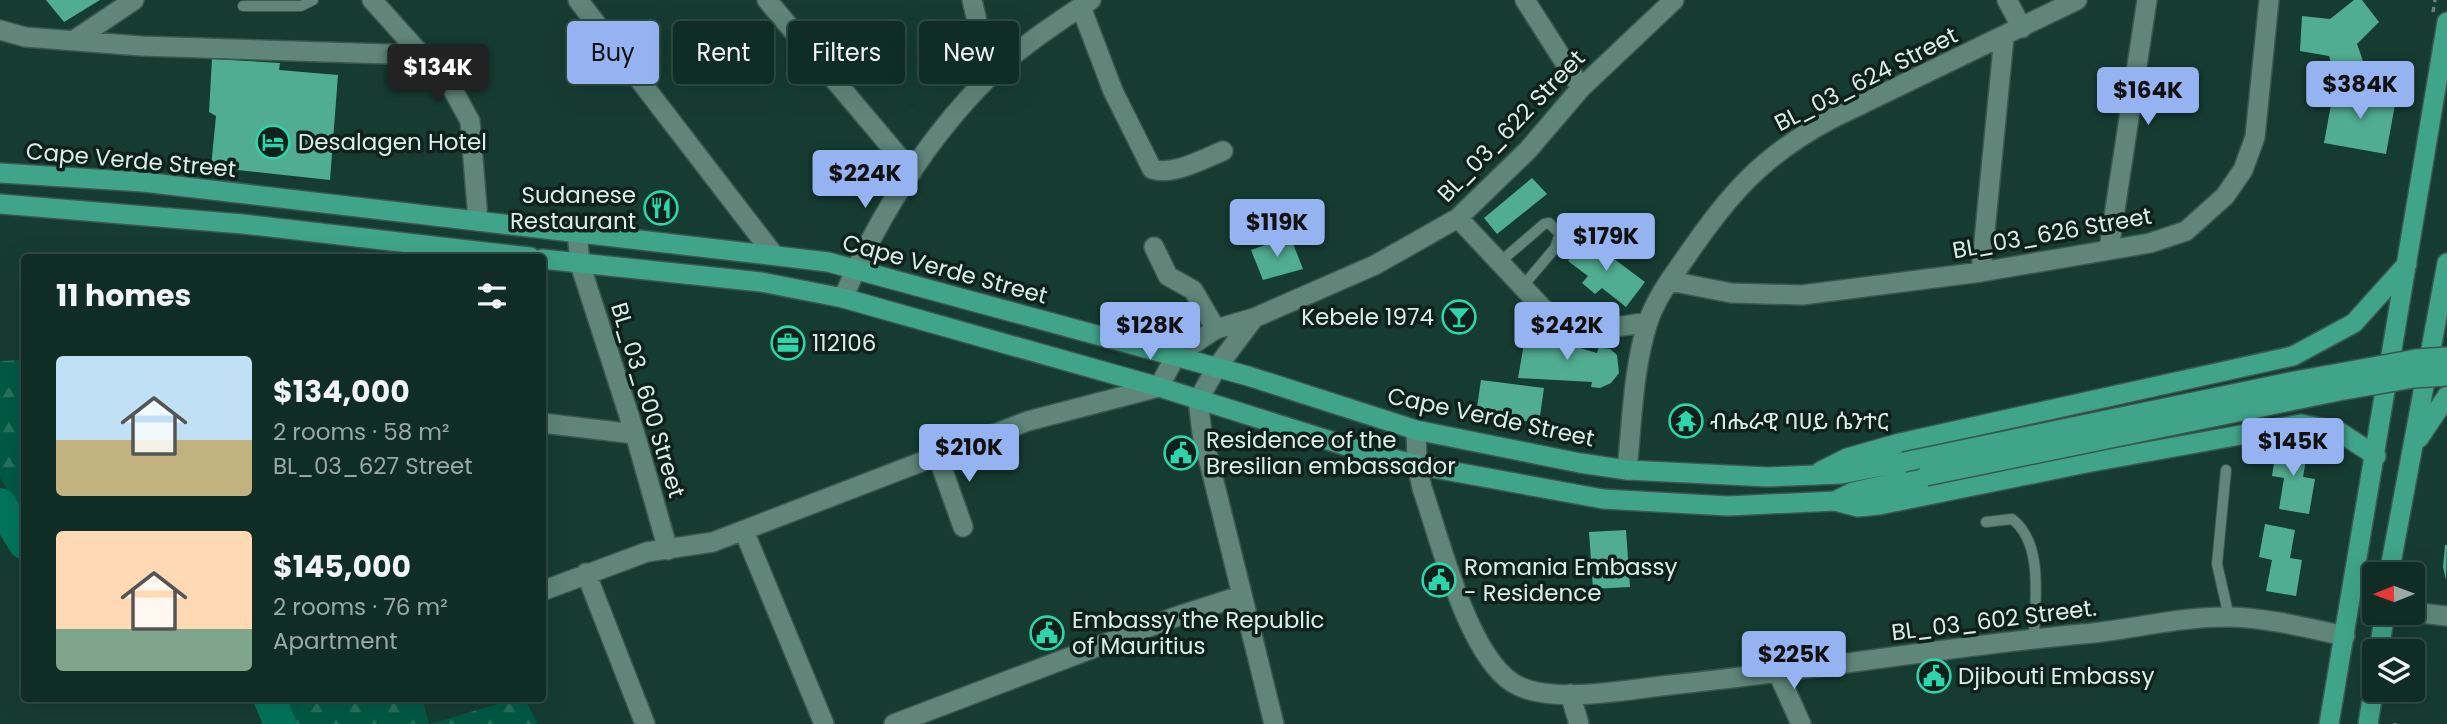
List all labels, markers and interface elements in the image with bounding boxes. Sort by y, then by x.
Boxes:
street label: BL_03_624 Street [1769,19,1963,139]
chip: Buy [567,21,659,84]
chip: Rent [673,21,774,84]
chip: Filters [788,21,905,84]
chip: New [919,21,1019,84]
street label: BL_03_622 Street [1430,43,1592,209]
pin: $134K [389,44,487,104]
text: $134K [403,51,473,83]
pin: $384K [2311,61,2409,121]
pin: $164K [2099,68,2197,127]
text: $384K [2322,68,2398,100]
text: $164K [2113,74,2183,106]
hotel icon: Desalagen Hotel [254,123,292,161]
place label: Desalagen Hotel [298,126,487,158]
street label: Cape Verde Street [25,135,237,185]
pin: $224K [816,150,914,210]
text: $224K [828,157,902,189]
place label: Sudanese Restaurant [510,179,636,237]
restaurant icon: Sudanese Restaurant [642,189,680,227]
pin: $119K [1228,200,1326,259]
street label: BL_03_626 Street [1950,200,2154,266]
text: $119K [1246,206,1308,238]
pin: $179K [1557,214,1655,273]
text: $179K [1573,220,1639,252]
street label: Cape Verde Street [839,226,1051,312]
text: 11 homes [56,274,191,317]
icon: filters [473,277,511,315]
street label: BL_03_600 Street [603,298,693,502]
bar icon: Kebele 1974 [1440,298,1478,336]
place label: Kebele 1974 [1301,301,1434,333]
pin: $128K [1101,302,1199,362]
pin: $242K [1518,302,1616,362]
text: $128K [1116,309,1184,341]
text: $242K [1530,309,1604,341]
office icon: 112106 [769,324,807,362]
place label: 112106 [812,327,876,359]
text: $134,000 [273,370,410,413]
street label: Cape Verde Street [1385,379,1597,455]
icon: home [112,384,196,468]
temple icon: ብሔራዊ ባሀይ ሴንተር [1667,402,1705,440]
place label: ብሔራዊ ባሀይ ሴንተር [1710,405,1889,437]
text: 2 rooms · 58 m² [273,416,450,448]
pin: $145K [2244,419,2342,478]
pin: $210K [920,424,1018,484]
place label: Residence of the Bresilian embassador [1206,424,1456,482]
text: $145K [2258,425,2328,457]
text: $210K [935,431,1003,463]
public building icon: Residence of the Bresilian embassador [1162,434,1200,472]
text: BL_03_627 Street [273,450,473,482]
text: $145,000 [273,545,411,588]
place label: Romania Embassy - Residence [1464,551,1678,609]
icon: home [112,559,196,643]
public building icon: Romania Embassy - Residence [1420,561,1458,599]
north arrow [2362,562,2426,625]
map controls [2362,562,2425,702]
text: 2 rooms · 76 m² [273,591,448,623]
street label: BL_03_602 Street. [1890,592,2098,648]
place label: Embassy the Republic of Mauritius [1072,604,1325,662]
public building icon: Embassy the Republic of Mauritius [1028,614,1066,652]
text: Apartment [273,625,398,657]
pin: $225K [1745,632,1843,691]
text: $225K [1758,638,1830,670]
button: layers [2362,639,2425,702]
public building icon: Djibouti Embassy [1915,657,1953,695]
place label: Djibouti Embassy [1958,660,2154,692]

